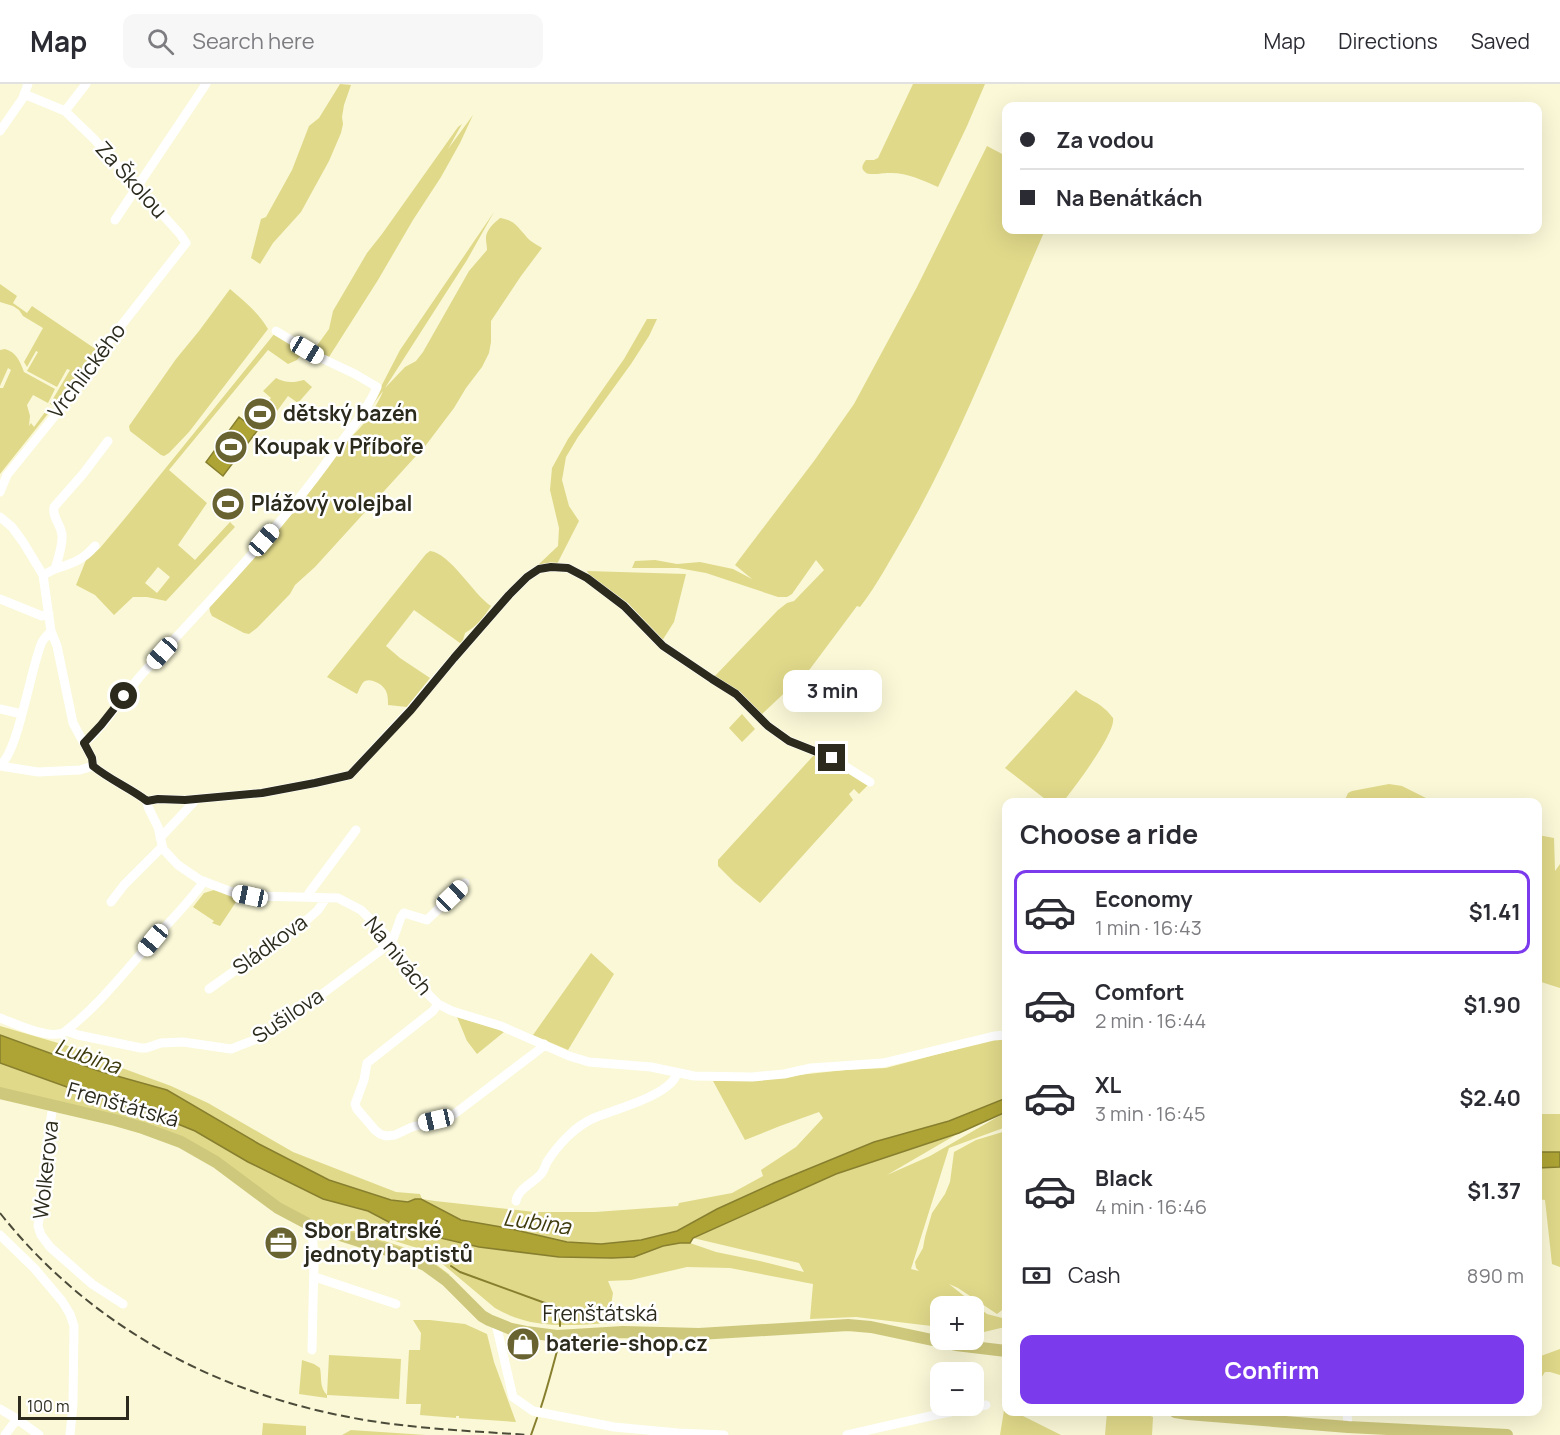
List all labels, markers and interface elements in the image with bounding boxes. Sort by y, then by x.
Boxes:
search box [123,14,543,68]
text: Map [30,22,87,60]
icon: search [144,25,177,58]
text: Search here [192,26,315,56]
text: Map [1264,27,1305,55]
text: Directions [1338,27,1438,55]
text: Saved [1471,27,1530,55]
text: Za vodou [1056,125,1154,155]
street label: Za Školou [90,135,174,224]
text: Na Benátkách [1056,183,1203,213]
street label: Vrchlického [41,317,131,424]
car [287,333,327,367]
sports icon: dětský bazén [242,396,278,432]
place label: dětský bazén [283,399,417,427]
sports icon: Koupak v Příboře [213,429,249,465]
place label: Koupak v Příboře [254,432,424,460]
sports icon: Plážový volejbal [210,486,246,522]
place label: Plážový volejbal [251,489,412,517]
car [245,521,283,559]
car [143,634,181,672]
callout: 3 min [782,671,882,713]
text: 3 min [807,677,858,704]
route start [110,682,137,709]
route end [818,744,845,771]
text: Choose a ride [1020,815,1198,852]
car [433,877,471,915]
car [231,883,269,909]
text: Economy [1095,884,1193,914]
icon: car [1023,885,1077,939]
text: $1.41 [1469,897,1521,927]
street label: Sládkova [226,908,312,981]
street label: Na nivách [359,910,439,1000]
text: 1 min · 16:43 [1095,914,1202,941]
car [135,920,171,960]
text: Comfort [1095,977,1184,1007]
icon: car [1023,978,1077,1032]
street label: Sušilova [246,981,328,1049]
text: $1.90 [1464,990,1521,1020]
text: 2 min · 16:44 [1095,1007,1206,1034]
water label: Lubina [51,1031,127,1082]
text: XL [1095,1070,1121,1100]
icon: car [1023,1071,1077,1125]
street label: Frenštátská [64,1075,182,1133]
text: $2.40 [1460,1083,1521,1113]
text: 3 min · 16:45 [1095,1100,1206,1127]
car [416,1107,456,1133]
street label: Wolkerova [26,1119,64,1221]
text: Black [1095,1163,1152,1193]
icon: car [1023,1164,1077,1218]
text: $1.37 [1467,1176,1521,1206]
text: 4 min · 16:46 [1095,1193,1207,1220]
water label: Lubina [501,1202,574,1242]
place label: Sbor Bratrské jednoty baptistů [303,1216,473,1268]
office icon: Sbor Bratrské jednoty baptistů [263,1225,299,1261]
icon: cash [1020,1259,1053,1292]
text: Cash [1068,1260,1121,1290]
text: 890 m [1467,1262,1524,1289]
map controls [930,1296,984,1416]
button: + [930,1296,984,1350]
street label: Frenštátská [543,1299,658,1327]
shop icon: baterie-shop.cz [505,1326,541,1362]
place label: baterie-shop.cz [546,1329,708,1357]
button: Confirm [1020,1335,1524,1404]
button: − [930,1362,984,1416]
scale bar [18,1393,129,1420]
text: 100 m [27,1395,70,1417]

